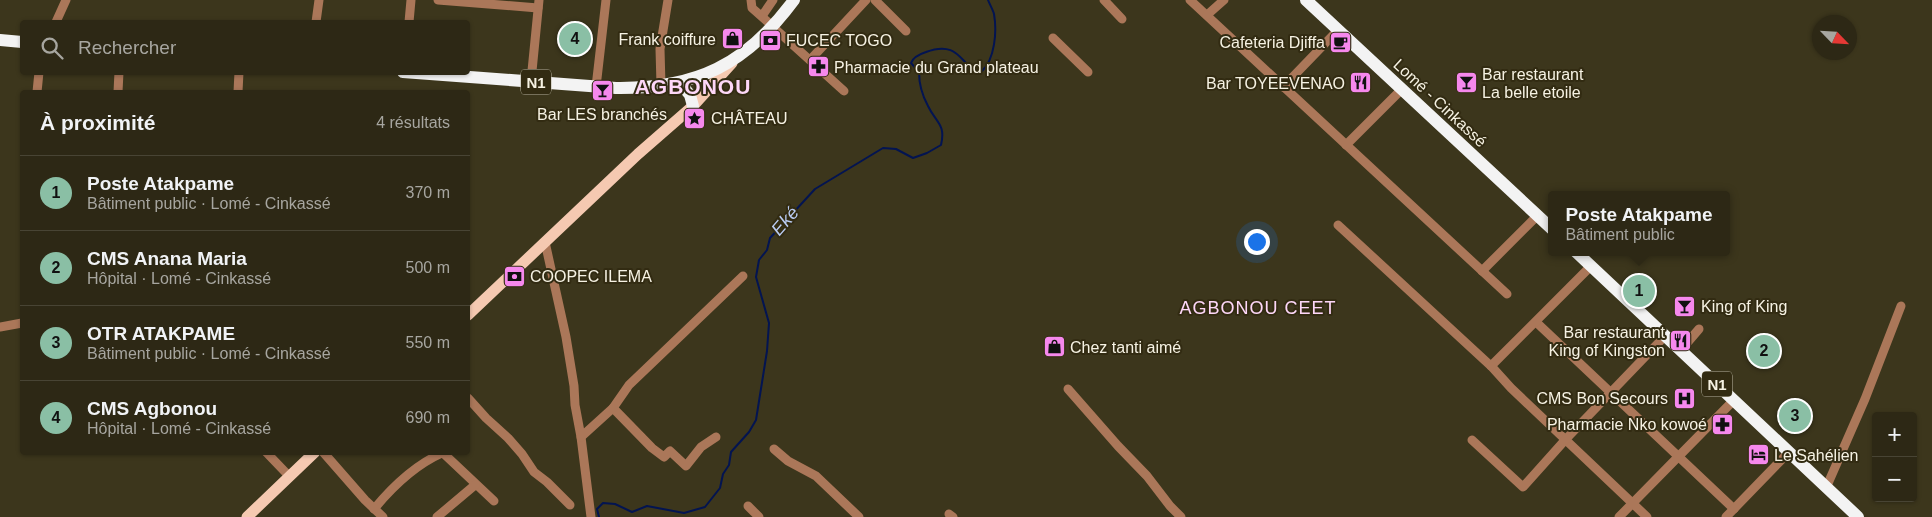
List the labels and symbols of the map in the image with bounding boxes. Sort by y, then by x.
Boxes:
north arrow [1812,15,1857,60]
pin: 4 [559,20,591,58]
shop icon: Frank coiffure [720,27,744,51]
bank icon: FUCEC TOGO [758,28,782,52]
cafe icon: Cafeteria Djiffa [1329,30,1353,54]
place label: Frank coiffure [618,31,716,48]
place label: FUCEC TOGO [786,32,892,49]
place label: Cafeteria Djiffa [1219,34,1325,51]
pharmacy icon: Pharmacie du Grand plateau [806,55,830,79]
street label: Lomé - Cinkassé [1390,56,1490,150]
place label: Pharmacie du Grand plateau [834,59,1039,76]
place label: Bar restaurant La belle etoile [1482,66,1584,101]
road number: N1 [521,70,551,94]
restaurant icon: Bar TOYEEVENAO [1349,71,1373,95]
bar icon: Bar restaurant La belle etoile [1454,71,1478,95]
district label: AGBONOU [635,75,751,98]
place label: Bar TOYEEVENAO [1206,75,1345,92]
bar icon: Bar LES branchés [590,78,614,102]
place label: Bar LES branchés [537,106,667,123]
place icon: CHÂTEAU [683,106,707,130]
place label: CHÂTEAU [711,109,787,127]
water label: Eké [767,203,803,239]
your location [1244,229,1270,255]
bank icon: COOPEC ILEMA [502,264,526,288]
place label: COOPEC ILEMA [530,268,652,285]
pin: 1 [1623,272,1655,310]
bar icon: King of King [1673,294,1697,318]
district label: AGBONOU CEET [1179,298,1337,318]
place label: King of King [1701,298,1787,315]
place label: Bar restaurant King of Kingston [1548,324,1666,359]
restaurant icon: Bar restaurant King of Kingston [1669,329,1693,353]
pin: 2 [1748,332,1780,370]
shop icon: Chez tanti aimé [1042,335,1066,359]
place label: Chez tanti aimé [1070,339,1181,356]
road number: N1 [1702,372,1732,396]
hospital icon: CMS Bon Secours [1672,386,1696,410]
place label: CMS Bon Secours [1536,390,1668,407]
pin: 3 [1779,397,1811,435]
pharmacy icon: Pharmacie Nko kowoé [1711,412,1735,436]
place label: Pharmacie Nko kowoé [1547,416,1707,433]
hotel icon: Le Sahélien [1746,443,1770,467]
place label: Le Sahélien [1774,447,1859,464]

